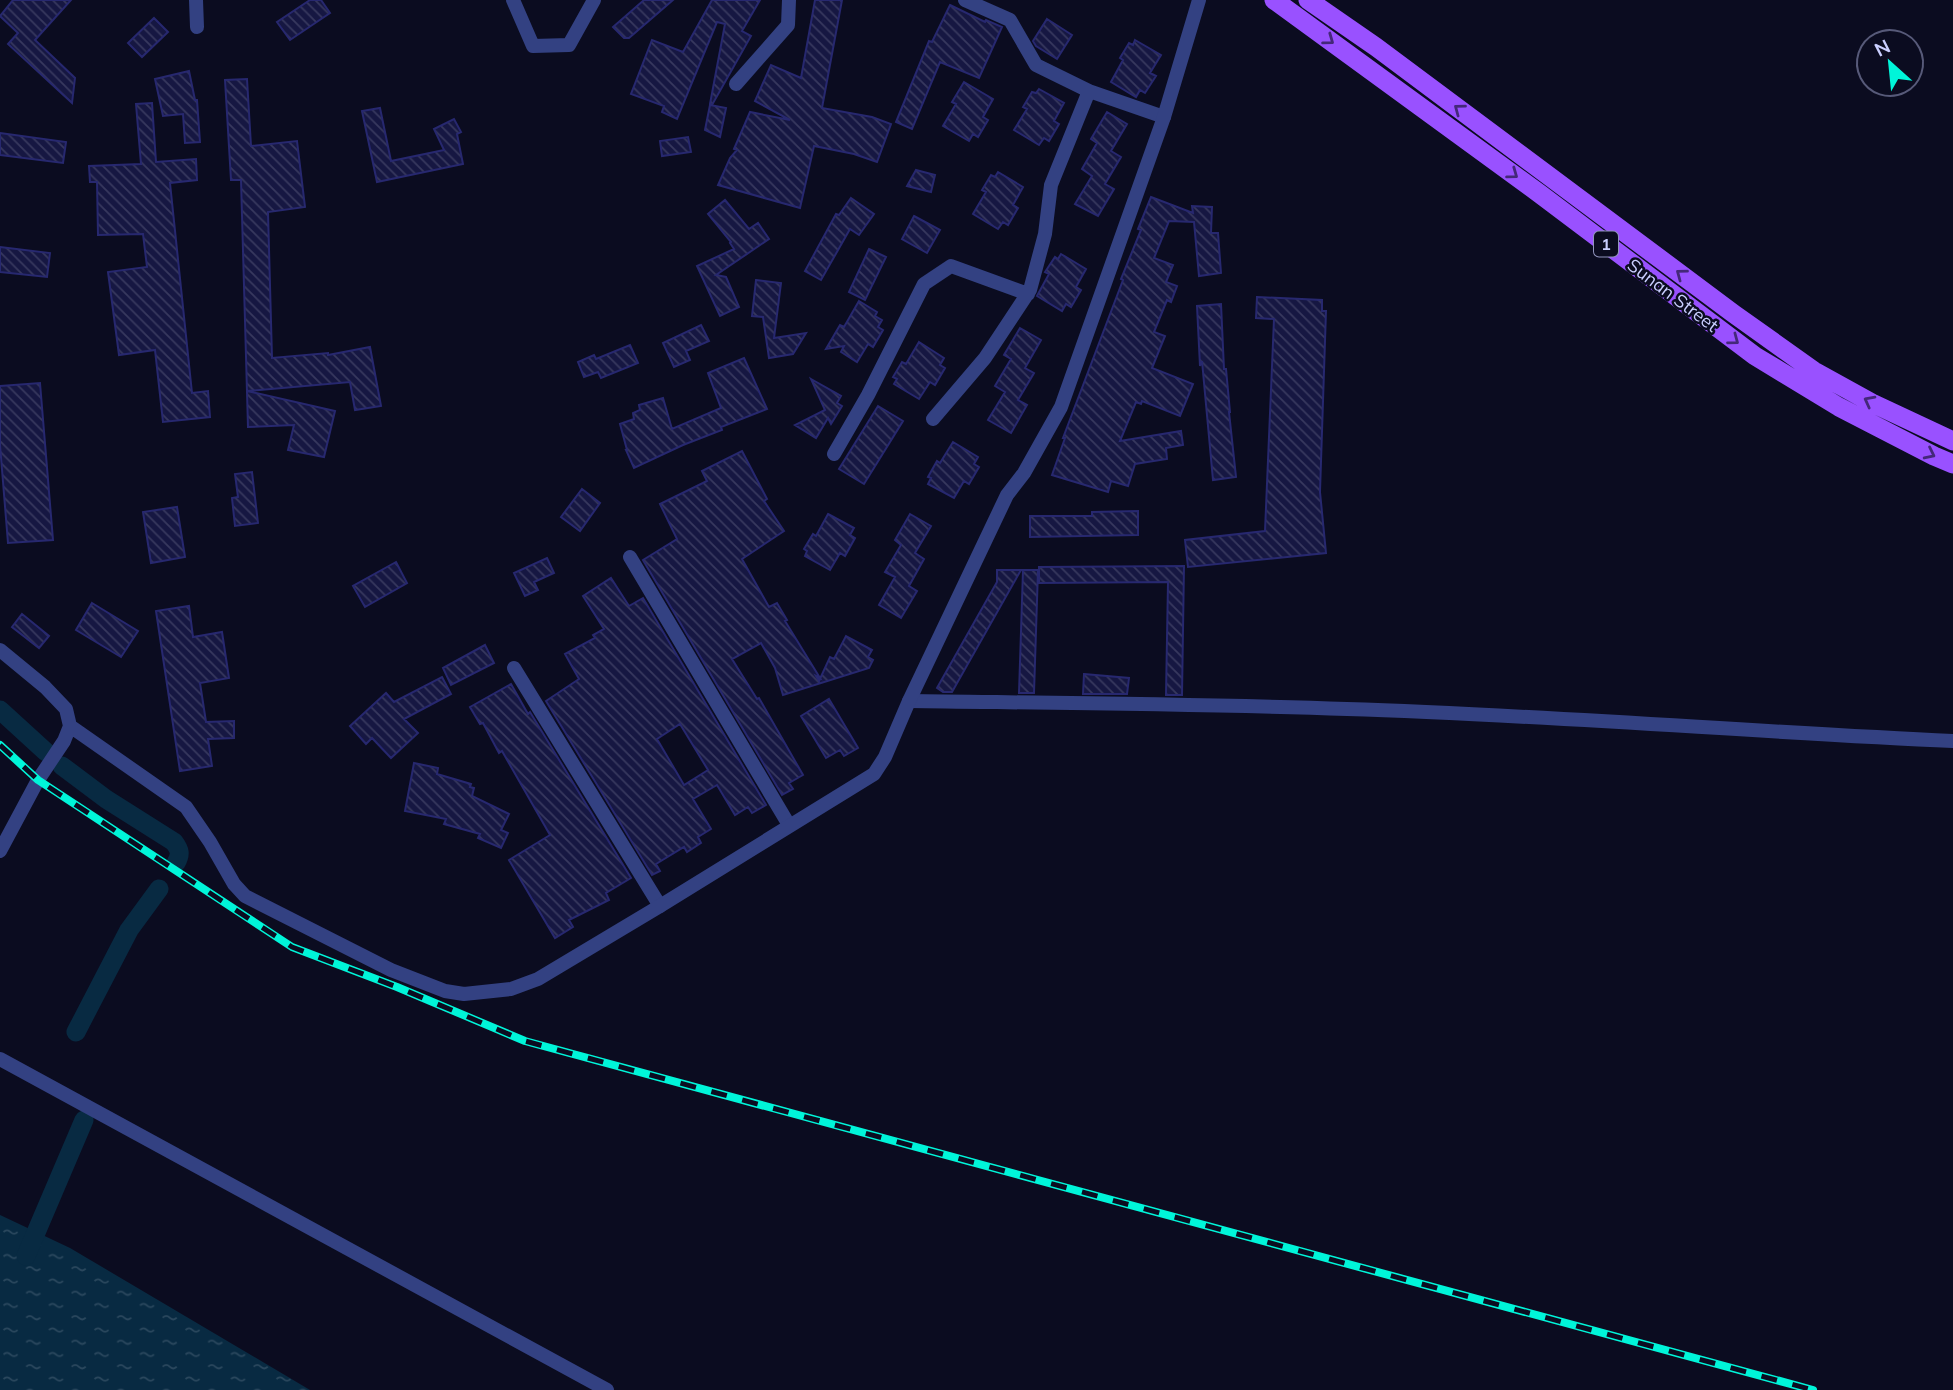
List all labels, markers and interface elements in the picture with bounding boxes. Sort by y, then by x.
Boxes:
north arrow [1855,28,1925,98]
one-way arrow [1321,32,1334,44]
text: N [1870,34,1894,62]
one-way arrow [1454,105,1467,117]
one-way arrow [1505,166,1518,179]
road number: 1 [1594,232,1618,256]
street label: Sunan Street [1623,253,1723,337]
one-way arrow [1676,270,1688,283]
one-way arrow [1726,332,1739,345]
one-way arrow [1864,396,1876,409]
one-way arrow [1923,446,1936,460]

